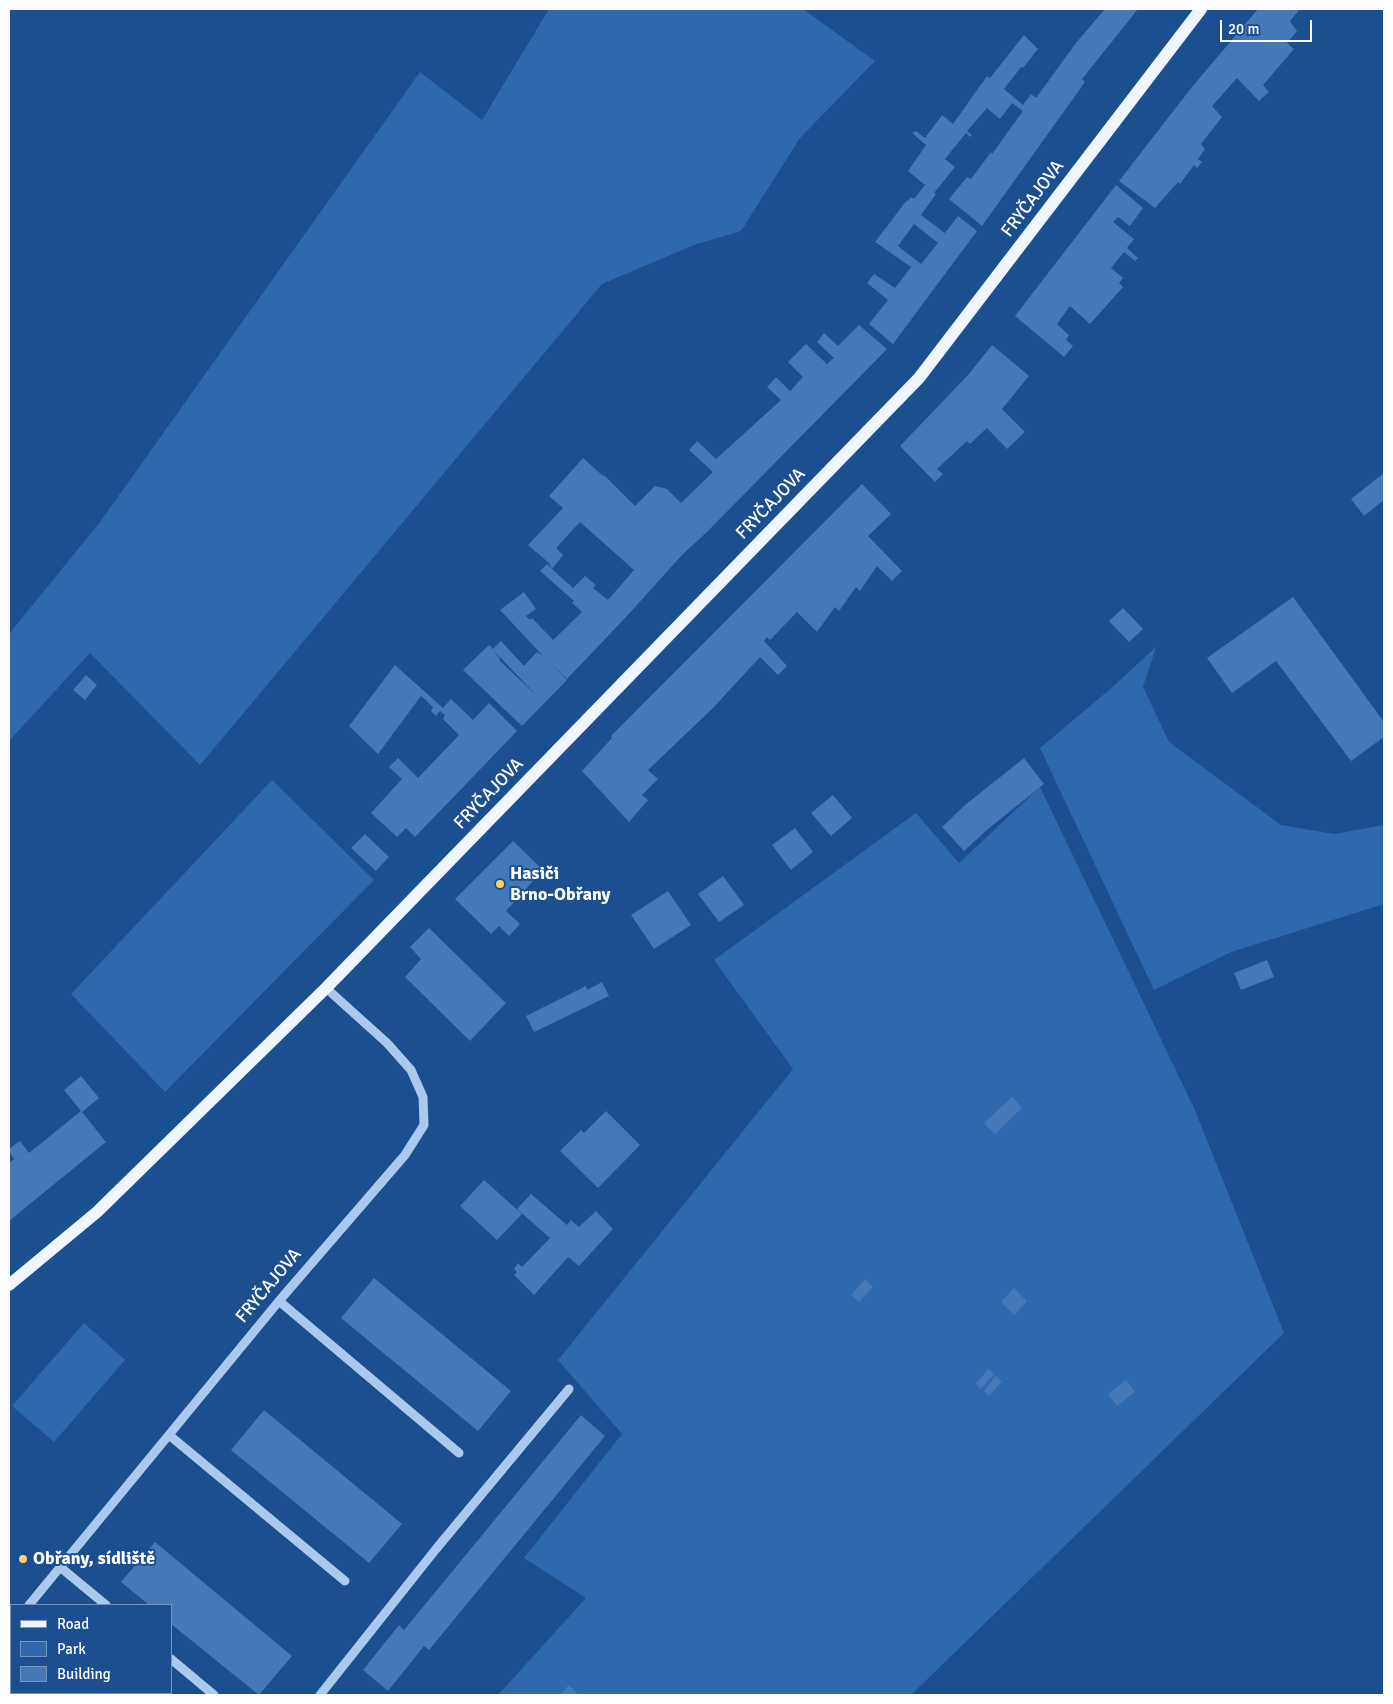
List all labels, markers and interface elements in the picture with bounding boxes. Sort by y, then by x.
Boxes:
scale bar [1223,10,1316,42]
text: 20 m [1228,20,1259,38]
street label: FRYČAJOVA [997,156,1069,242]
street label: FRYČAJOVA [732,464,810,544]
street label: FRYČAJOVA [450,754,528,834]
place label: Hasiči Brno-Obřany [510,863,611,906]
marker: Hasiči Brno-Obřany [494,878,506,890]
street label: FRYČAJOVA [232,1244,306,1328]
place label: Obřany, sídliště [33,1548,155,1570]
marker: Obřany, sídliště [17,1553,29,1565]
legend [10,1604,172,1694]
text: Road [57,1615,89,1633]
text: Park [57,1640,86,1658]
text: Building [57,1665,111,1683]

